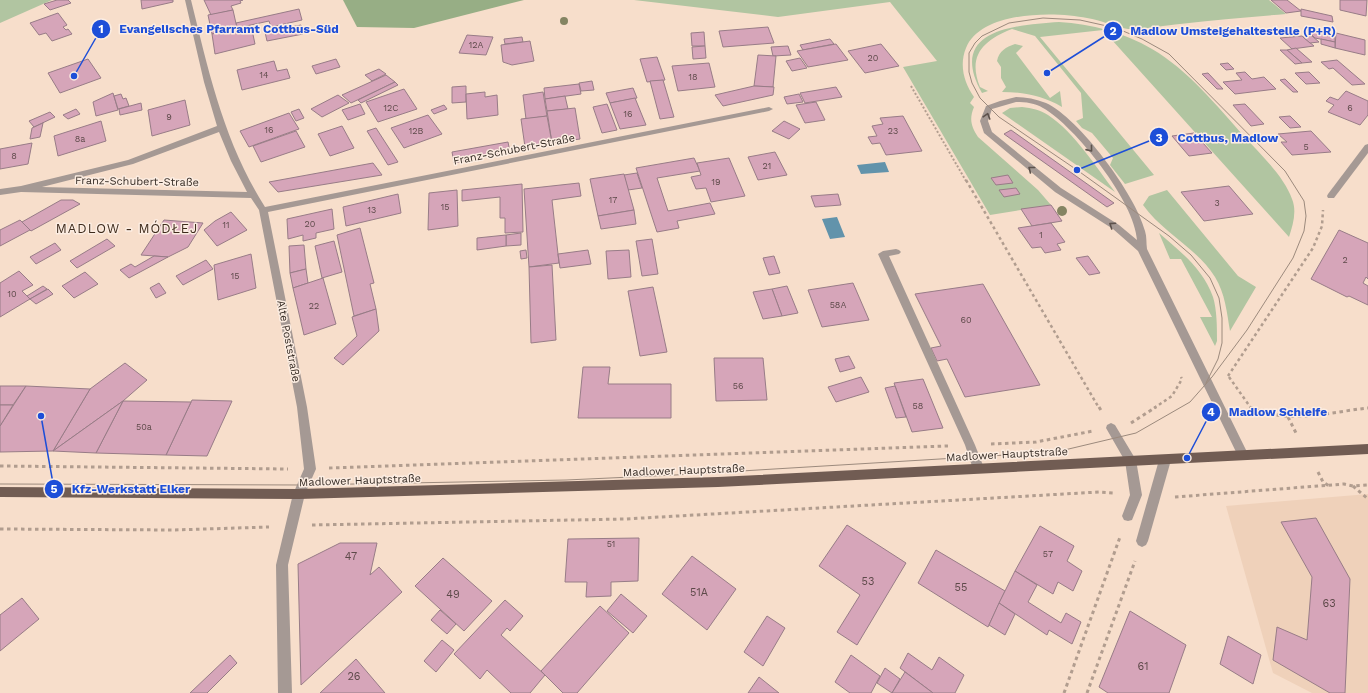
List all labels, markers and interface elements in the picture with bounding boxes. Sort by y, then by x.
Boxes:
callout: Evangelisches Pfarramt Cottbus-Süd [91,17,346,41]
callout: Madlow Umsteigehaltestelle (P+R) [1103,19,1344,43]
text: 1 [98,22,104,36]
text: Evangelisches Pfarramt Cottbus-Süd [119,22,339,36]
text: 2 [1109,24,1117,38]
text: Madlow Umsteigehaltestelle (P+R) [1130,24,1336,38]
house number: 12A [469,40,483,50]
house number: 20 [868,53,879,63]
house number: 14 [259,70,269,80]
house number: 18 [688,72,698,82]
house number: 12C [384,103,398,113]
house number: 6 [1347,103,1353,113]
house number: 16 [624,109,632,119]
house number: 9 [166,112,172,122]
one-way arrow [982,112,991,119]
house number: 16 [265,125,273,135]
callout: Cottbus, Madlow [1149,125,1286,149]
house number: 12B [409,126,423,136]
house number: 23 [888,126,898,136]
street label: Franz-Schubert-Straße [452,131,576,168]
text: 3 [1155,131,1163,145]
text: Cottbus, Madlow [1178,131,1279,145]
house number: 8a [75,134,85,144]
house number: 5 [1303,142,1309,152]
one-way arrow [1085,144,1092,151]
house number: 8 [11,151,17,161]
house number: 21 [763,161,771,171]
one-way arrow [1028,166,1035,173]
street label: Franz-Schubert-Straße [75,174,199,189]
house number: 19 [711,177,721,187]
house number: 17 [609,195,617,205]
house number: 3 [1214,198,1220,208]
house number: 15 [441,202,449,212]
house number: 13 [368,205,376,215]
house number: 20 [305,219,316,229]
district label: MADLOW - MÓDŁEJ [56,220,198,236]
house number: 11 [222,220,230,230]
one-way arrow [1109,222,1116,230]
house number: 1 [1039,230,1043,240]
house number: 2 [1342,255,1348,265]
house number: 15 [231,271,239,281]
house number: 10 [7,289,17,299]
street label: Alte Poststraße [274,299,303,383]
house number: 58A [830,300,846,310]
house number: 22 [309,301,319,311]
house number: 60 [960,315,972,325]
house number: 56 [733,381,743,391]
callout: Madlow Schleife [1201,400,1335,424]
house number: 58 [913,401,923,411]
text: 4 [1207,405,1215,419]
text: Madlow Schleife [1229,405,1327,419]
house number: 50a [136,422,152,432]
street label: Madlower Hauptstraße [946,445,1068,464]
street label: Madlower Hauptstraße [623,462,745,479]
street label: Madlower Hauptstraße [299,472,421,489]
callout: Kfz-Werkstatt Elker [44,477,198,501]
text: 5 [51,482,58,496]
text: Kfz-Werkstatt Elker [72,482,191,496]
house number: 51 [607,539,615,549]
house number: 57 [1043,549,1053,559]
house number: 47 [345,550,357,563]
house number: 53 [862,575,874,588]
house number: 55 [955,581,967,594]
house number: 51A [690,586,708,599]
house number: 49 [446,588,460,601]
house number: 63 [1322,597,1336,610]
house number: 61 [1138,660,1148,673]
house number: 26 [347,670,361,683]

